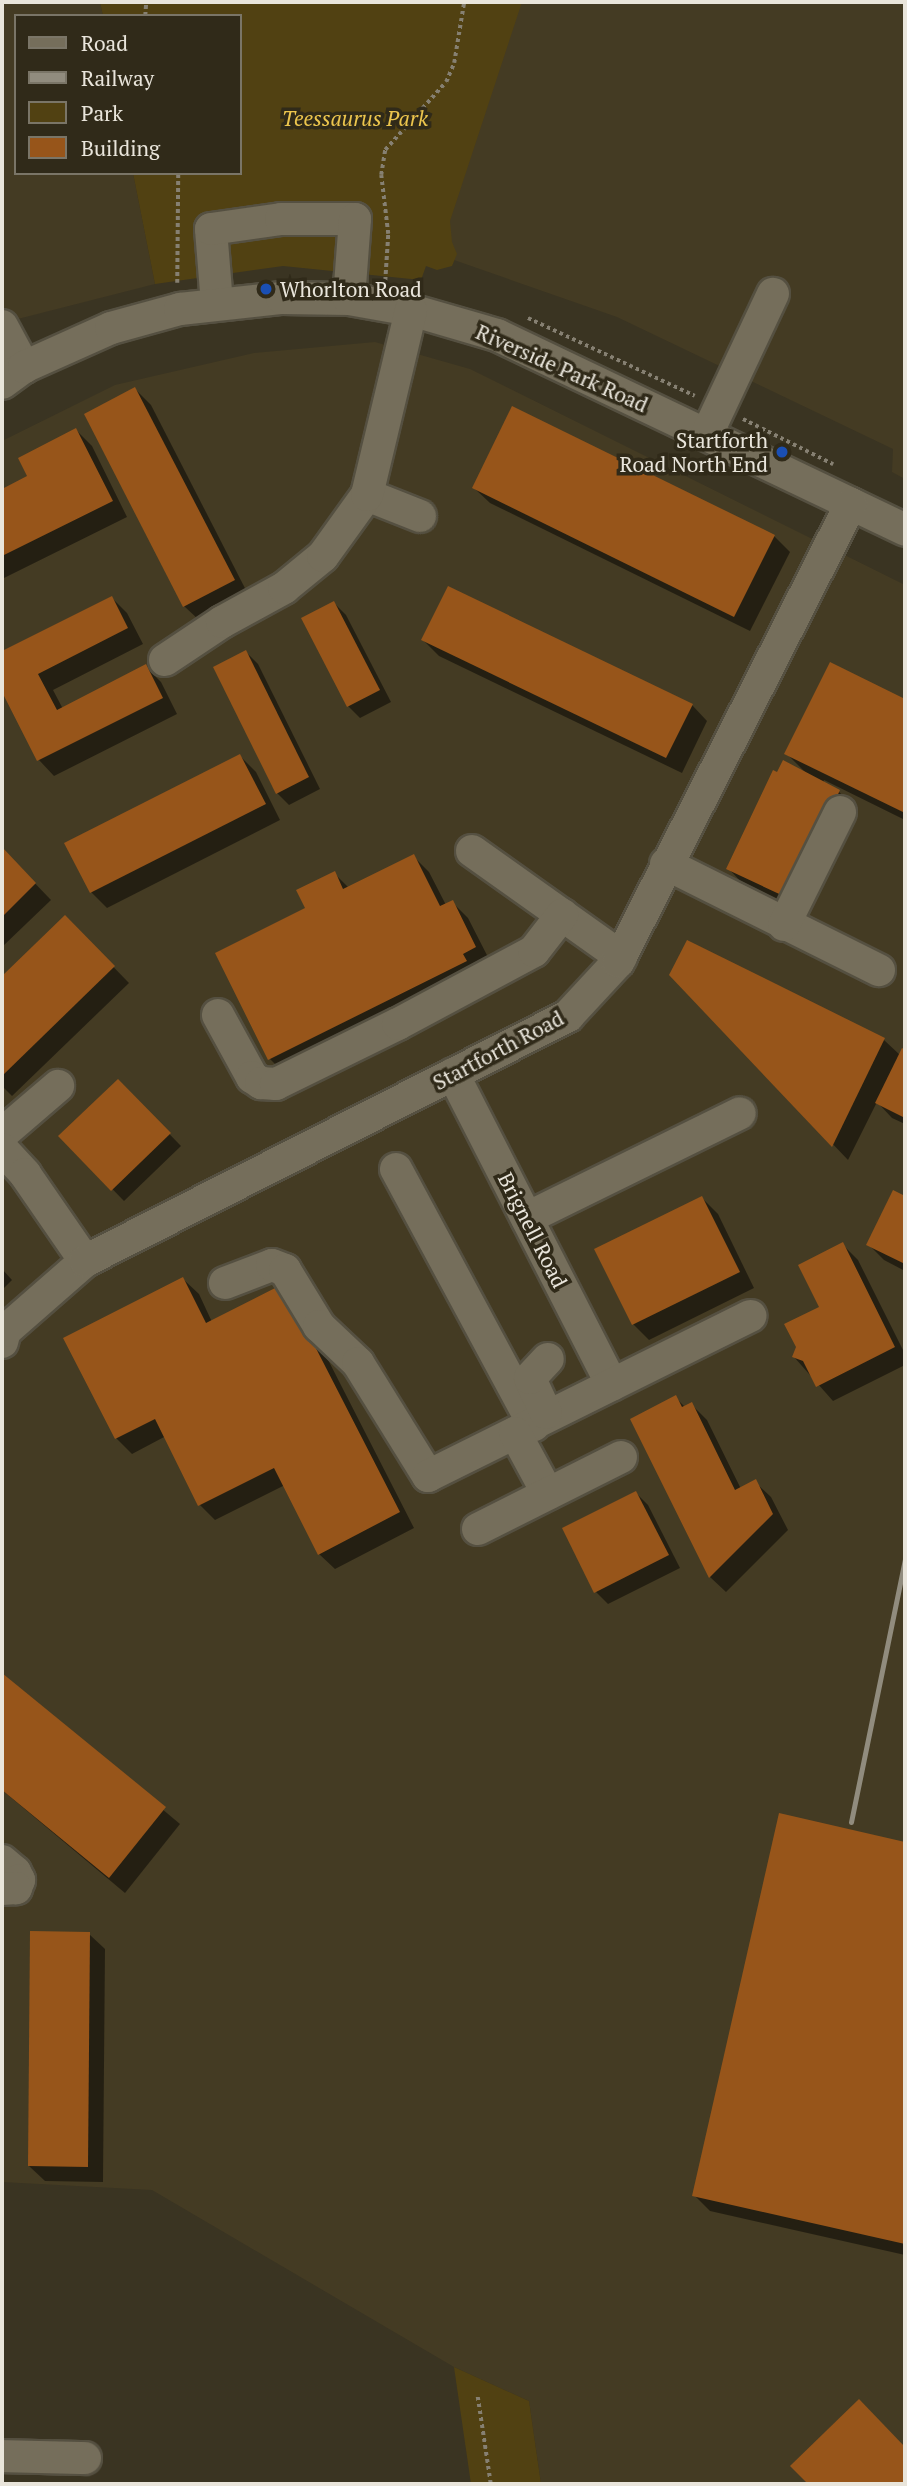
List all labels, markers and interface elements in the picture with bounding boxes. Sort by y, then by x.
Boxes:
legend [14,14,242,175]
text: Road [81,29,128,57]
text: Railway [81,64,154,92]
text: Park [81,99,123,127]
park label: Teessaurus Park [282,105,428,131]
text: Building [81,134,160,162]
place label: Whorlton Road [280,276,422,302]
marker: Whorlton Road [258,281,274,297]
street label: Riverside Park Road [472,319,652,417]
place label: Startforth Road North End [619,427,768,477]
marker: Startforth Road North End [774,444,790,460]
street label: Startforth Road [428,1005,568,1095]
street label: Brignell Road [493,1168,573,1292]

